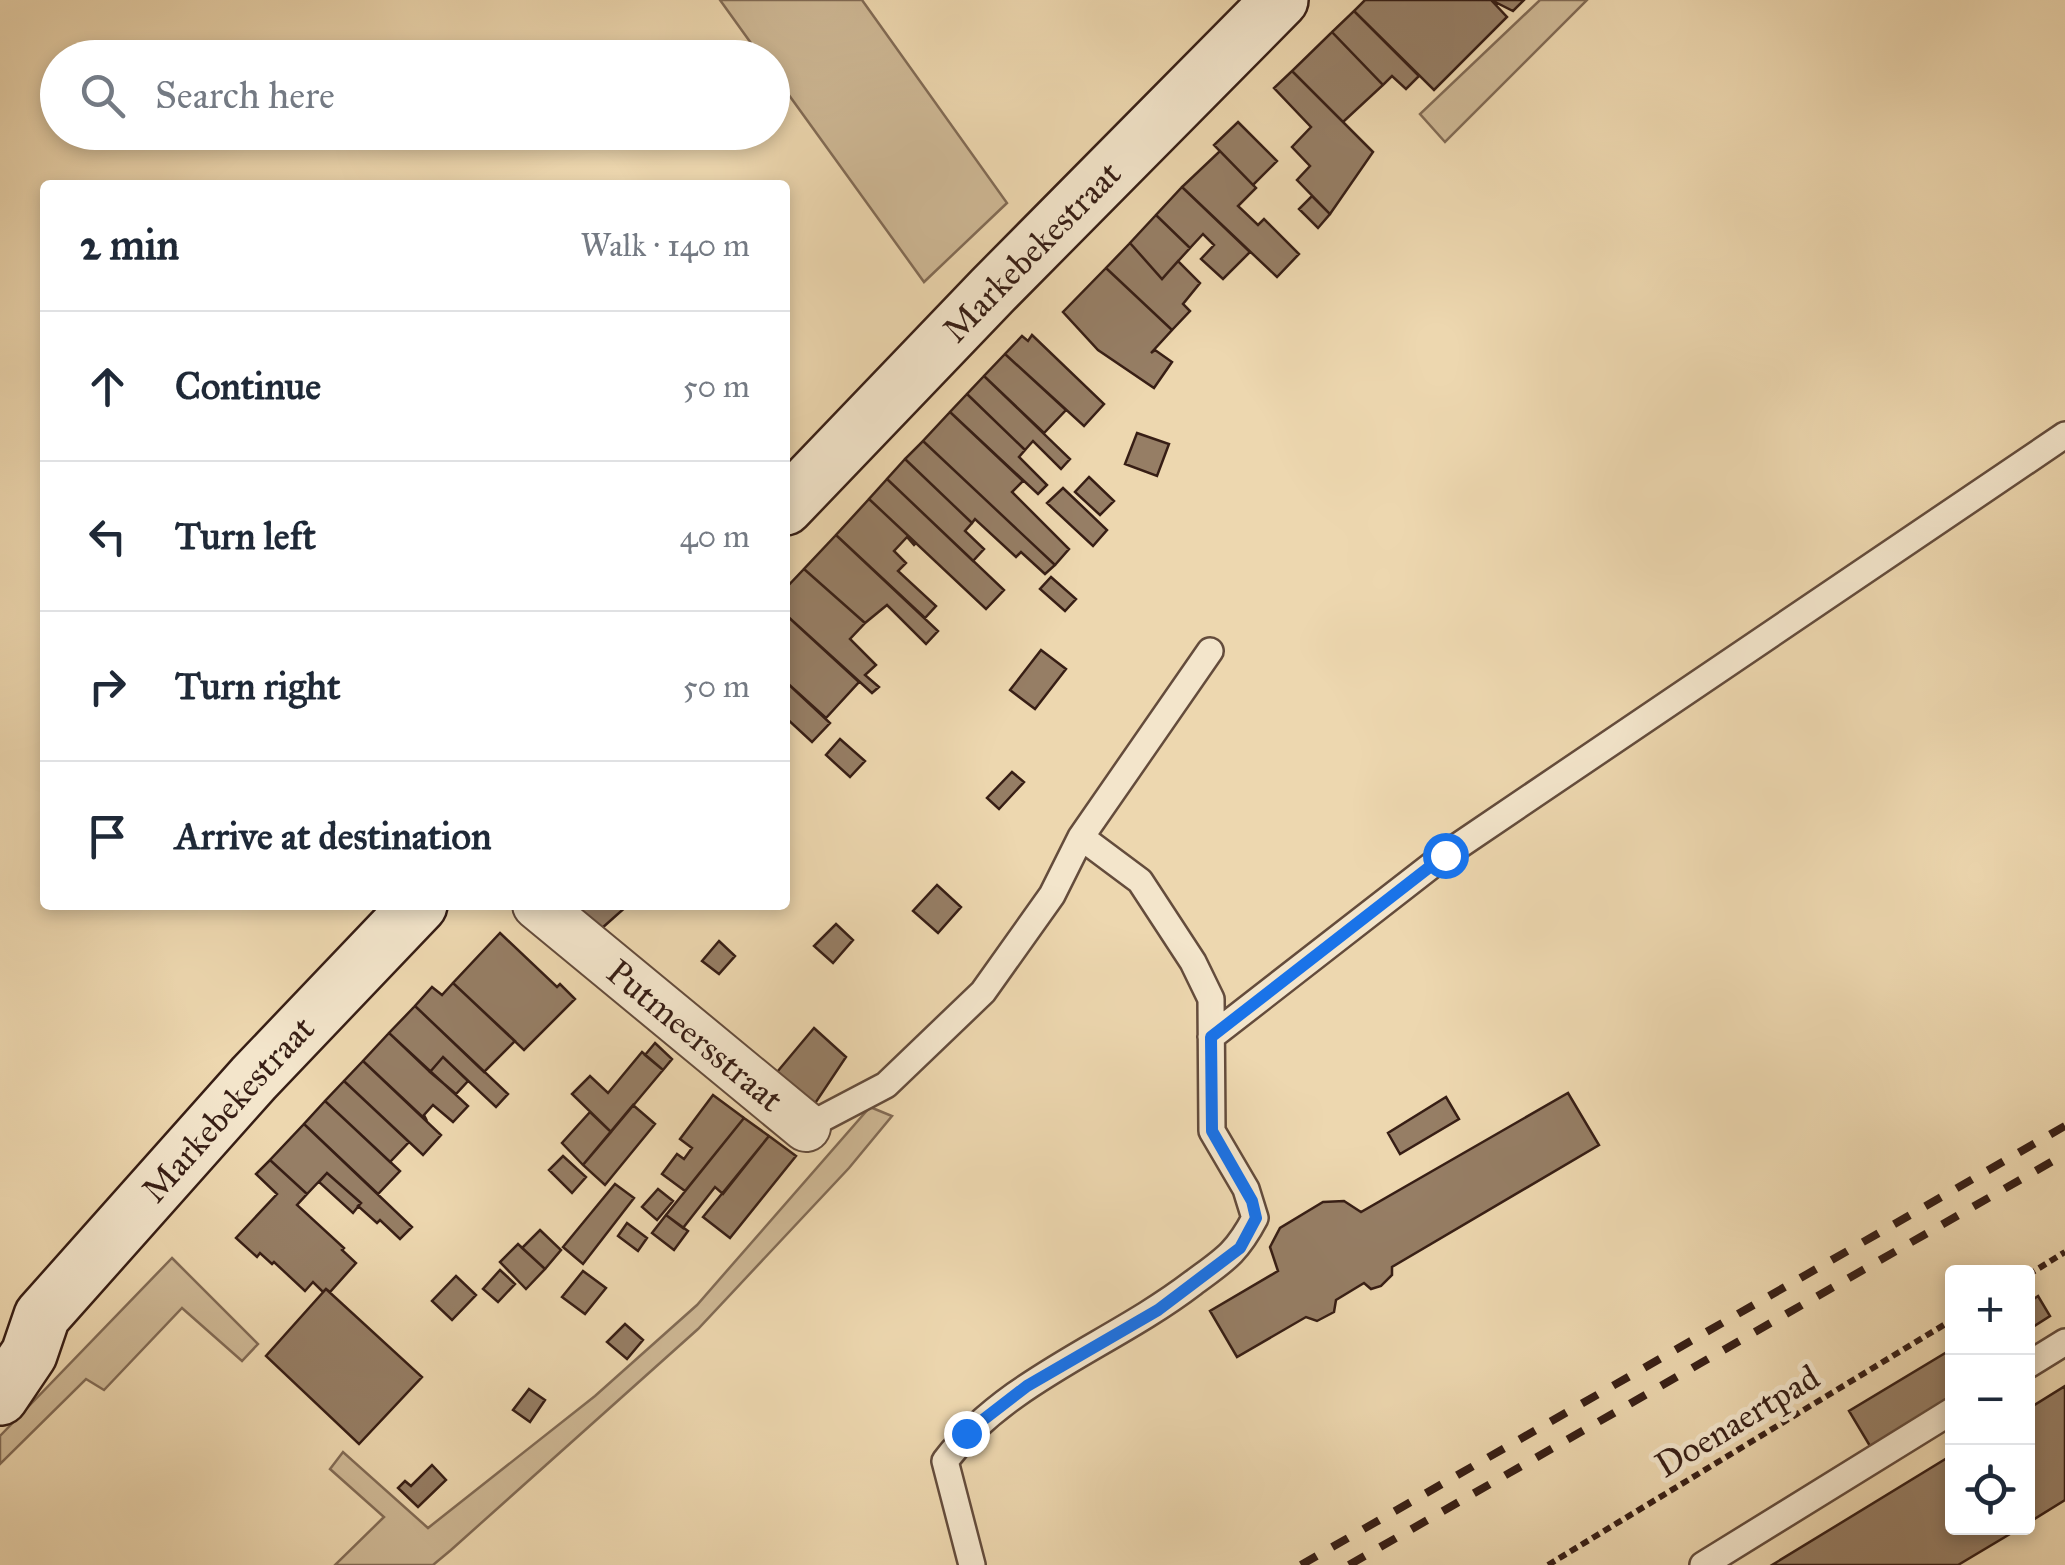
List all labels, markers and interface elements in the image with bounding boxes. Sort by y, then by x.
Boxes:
search box [40,40,790,150]
icon: search [75,68,130,123]
text: Search here [155,72,335,118]
street label: Markebekestraat [934,152,1130,351]
text: 2 min [80,219,179,271]
text: Walk · 140 m [580,226,750,265]
icon: ahead [80,359,135,414]
text: Continue [175,363,321,409]
text: 50 m [683,367,750,406]
icon: left [80,509,135,564]
text: Turn left [175,513,316,559]
text: 40 m [680,517,750,556]
icon: right [80,659,135,714]
text: Turn right [175,663,341,709]
text: 50 m [683,667,750,706]
icon: arrive [80,809,135,864]
text: Arrive at destination [175,813,492,859]
route start [1423,833,1469,879]
street label: Putmeersstraat [598,951,792,1121]
street label: Markebekestraat [133,1007,323,1211]
map controls [1945,1265,2035,1535]
button: + [1945,1265,2035,1355]
street label: Doenaertpad [1647,1355,1827,1487]
button: − [1945,1355,2035,1445]
route end [944,1411,990,1457]
button: locate [1945,1445,2035,1535]

